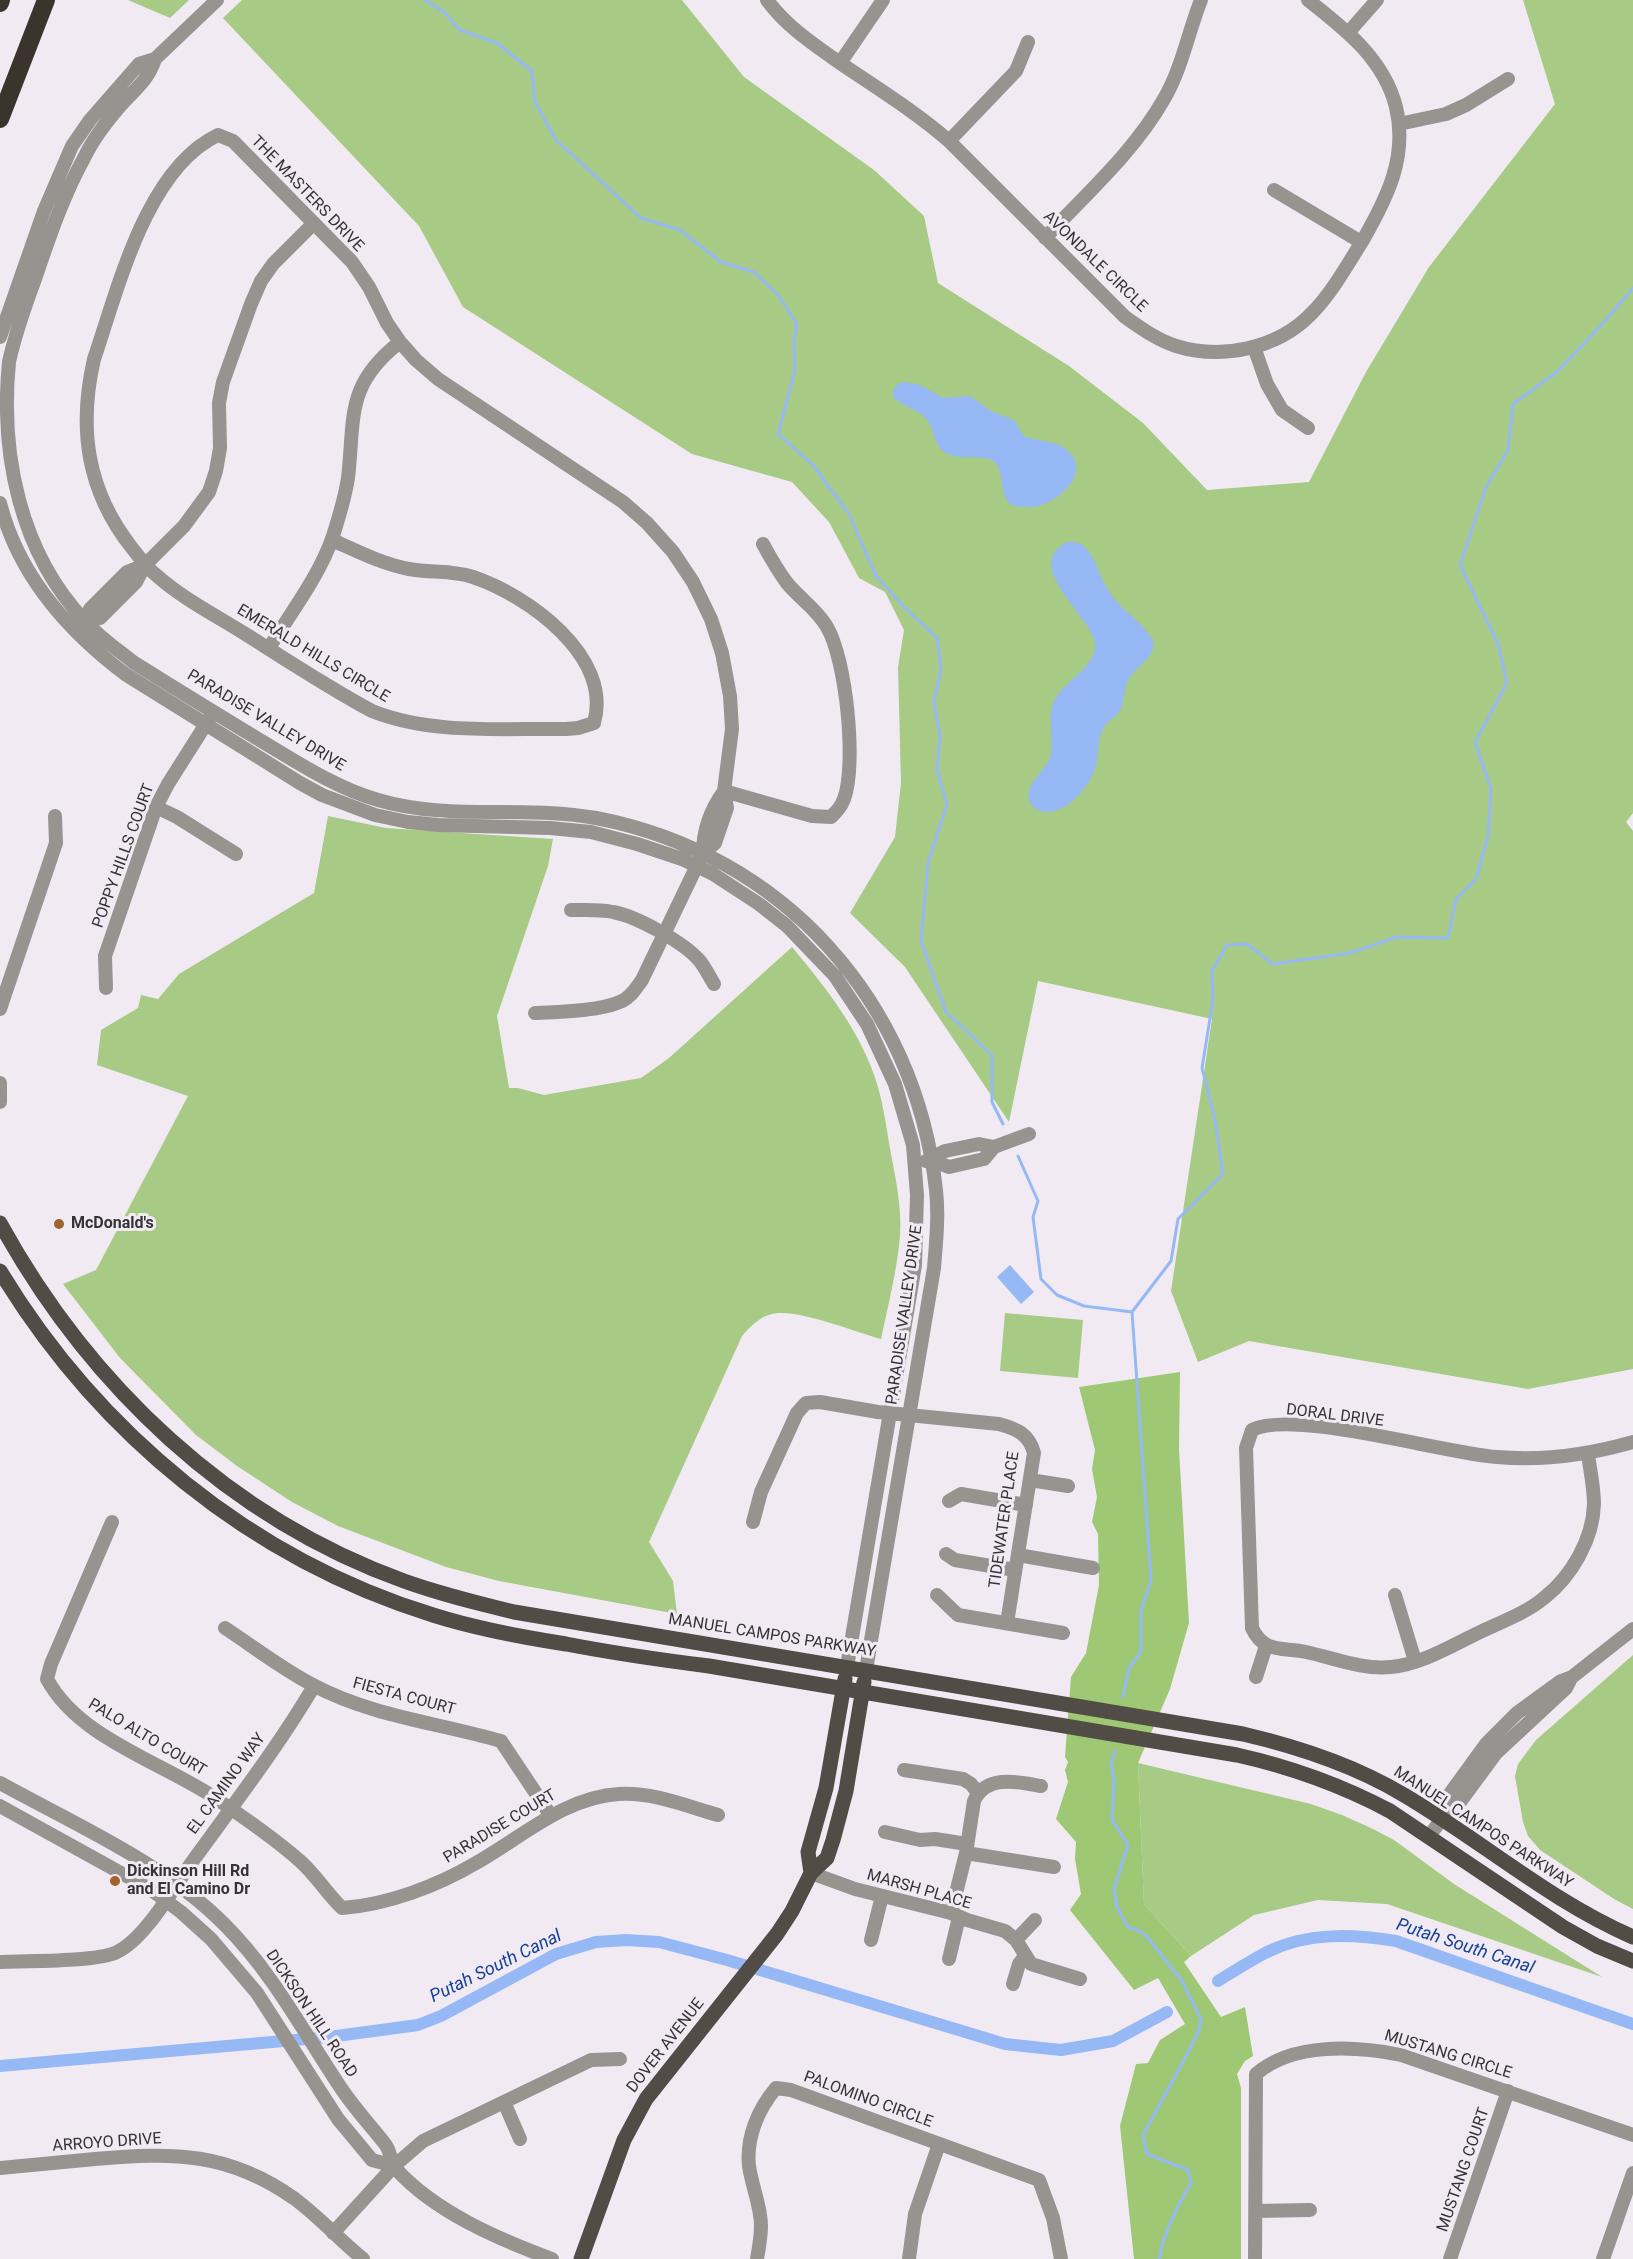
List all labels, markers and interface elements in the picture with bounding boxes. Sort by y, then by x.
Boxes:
street label: THE MASTERS DRIVE [247,132,367,256]
street label: AVONDALE CIRCLE [1039,207,1151,317]
street label: EMERALD HILLS CIRCLE [233,601,393,707]
street label: PARADISE VALLEY DRIVE [183,666,349,776]
street label: POPPY HILLS COURT [89,781,159,931]
place label: McDonald's [71,1214,154,1234]
marker: McDonald's [52,1217,66,1231]
street label: PARADISE VALLEY DRIVE [883,1224,927,1406]
street label: DORAL DRIVE [1285,1400,1385,1432]
street label: TIDEWATER PLACE [986,1450,1024,1590]
street label: MANUEL CAMPOS PARKWAY [667,1610,877,1662]
street label: FIESTA COURT [350,1674,458,1720]
street label: PALO ALTO COURT [84,1695,210,1781]
street label: EL CAMINO WAY [184,1730,270,1838]
street label: MANUEL CAMPOS PARKWAY [1390,1763,1576,1893]
street label: PARADISE COURT [440,1786,560,1868]
place label: Dickinson Hill Rd and El Camino Dr [127,1862,250,1900]
street label: MARSH PLACE [864,1866,974,1914]
marker: Dickinson Hill Rd and El Camino Dr [108,1874,122,1888]
water label: Putah South Canal [1393,1915,1537,1979]
water label: Putah South Canal [427,1926,565,2008]
street label: DICKSON HILL ROAD [261,1947,361,2081]
street label: DOVER AVENUE [623,1995,709,2097]
street label: MUSTANG CIRCLE [1382,2026,1514,2084]
street label: PALOMINO CIRCLE [801,2068,935,2132]
street label: MUSTANG COURT [1434,2105,1494,2235]
street label: ARROYO DRIVE [52,2130,162,2156]

